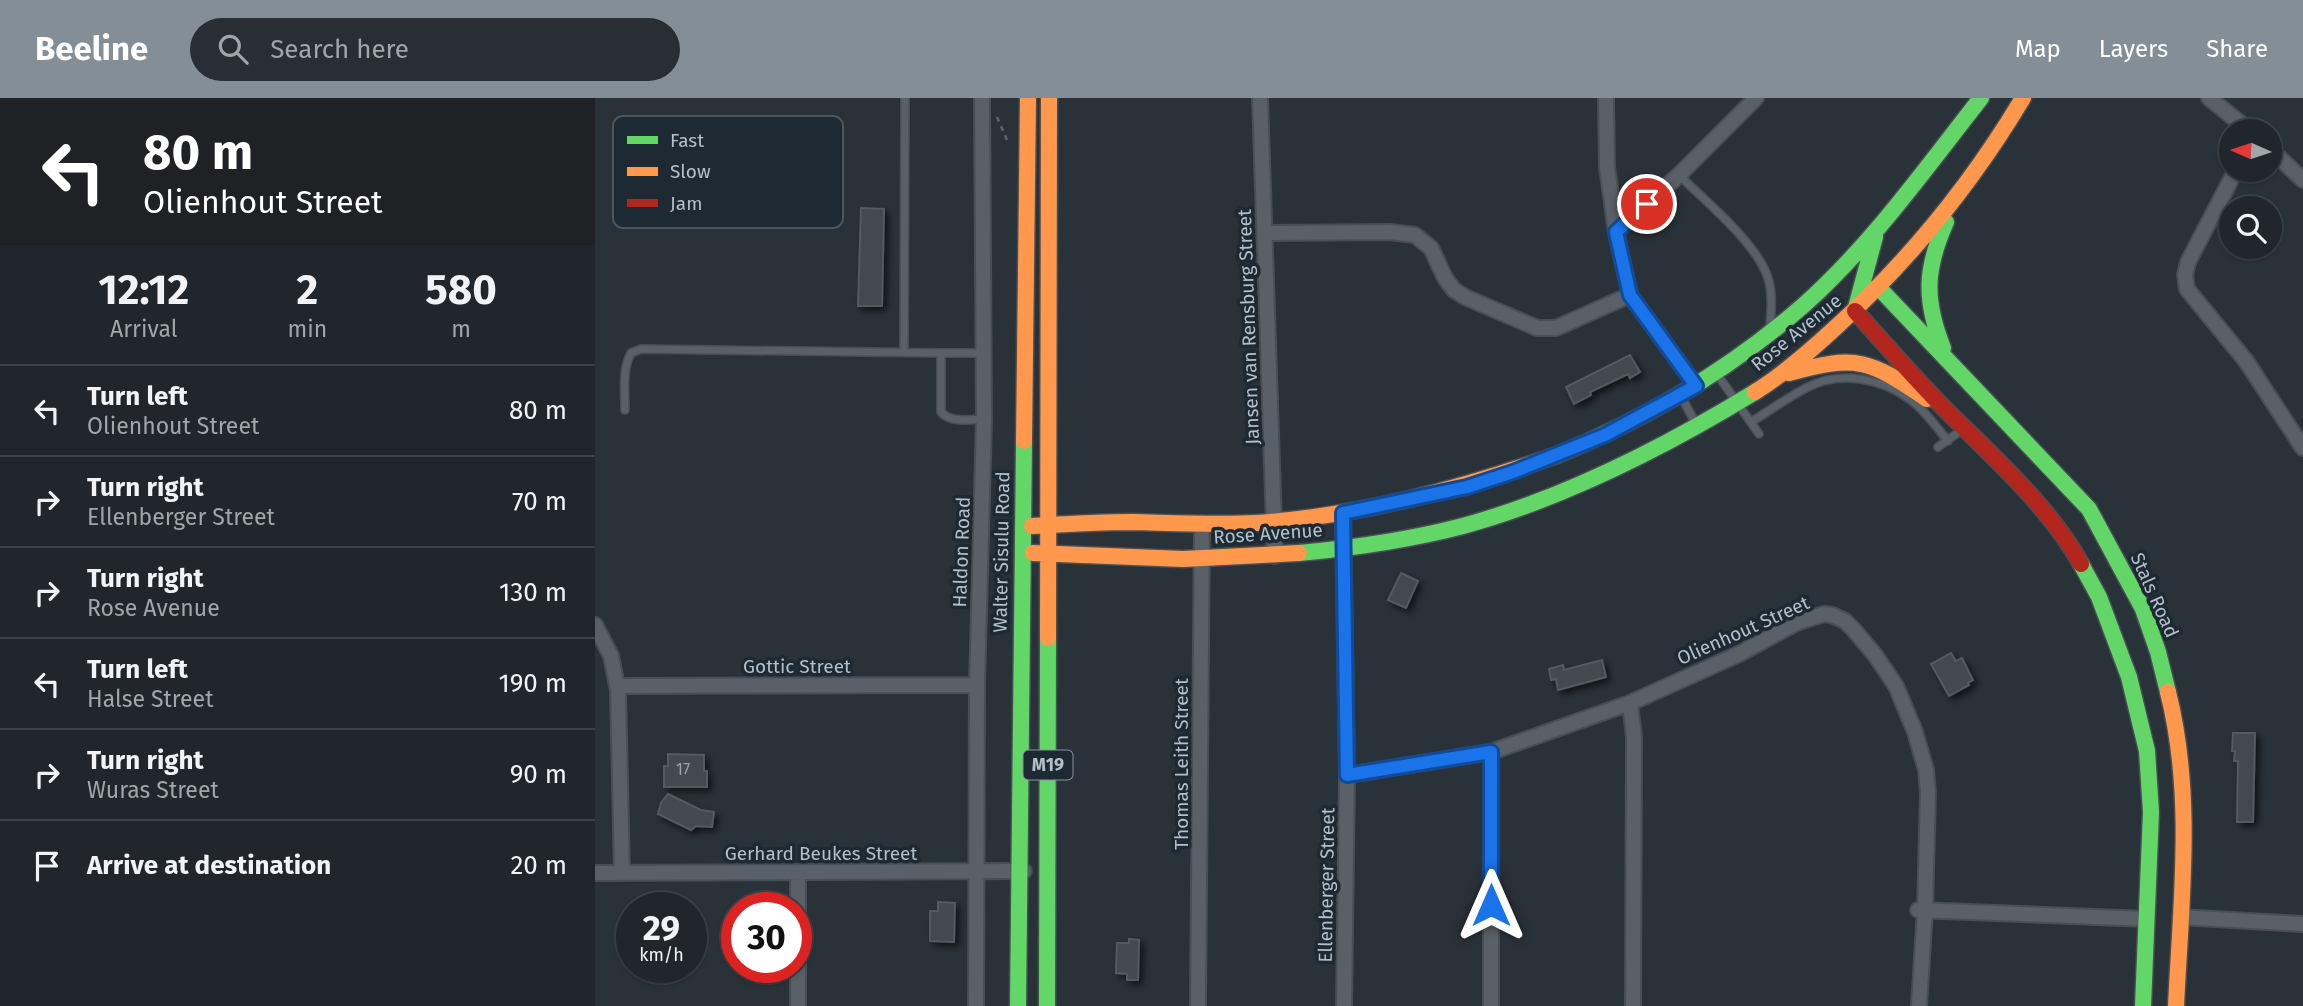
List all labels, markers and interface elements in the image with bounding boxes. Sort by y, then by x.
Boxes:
search box [190,18,680,81]
text: Beeline [35,29,148,69]
icon: search [214,30,252,68]
text: Search here [270,34,409,65]
text: Map [2015,35,2061,63]
text: Layers [2099,35,2168,63]
text: Share [2206,35,2268,63]
legend [613,116,843,228]
north arrow [2219,119,2282,182]
map controls [2219,119,2282,259]
text: 80 m [143,123,253,182]
icon: left [28,126,119,217]
text: Fast [670,129,704,152]
text: Slow [670,160,711,183]
pin [1617,174,1677,234]
text: Olienhout Street [143,183,383,221]
icon: arrive [1628,185,1666,223]
text: Jam [670,192,702,215]
button: search [2219,196,2282,259]
street label: Jansen van Rensburg Street [1233,209,1264,445]
text: 12:12 [98,265,189,315]
text: 2 [296,265,318,315]
text: 580 [425,265,497,315]
street label: Rose Avenue [1746,289,1846,376]
text: Arrival [110,315,177,343]
text: min [287,315,327,343]
text: m [451,315,471,343]
text: Turn left [87,381,188,412]
icon: left [28,392,66,430]
text: 80 m [509,395,567,426]
text: Olienhout Street [87,412,259,440]
street label: Walter Sisulu Road [989,471,1014,633]
text: Turn right [87,472,204,503]
icon: right [28,483,66,521]
text: 70 m [512,486,567,517]
street label: Haldon Road [948,496,975,608]
text: Ellenberger Street [87,503,275,531]
street label: Rose Avenue [1213,518,1324,549]
street label: Stals Road [2126,549,2183,641]
text: Turn right [87,563,204,594]
icon: right [28,574,66,612]
text: 130 m [499,577,567,608]
street label: Olienhout Street [1674,591,1813,670]
text: Rose Avenue [87,594,220,622]
text: Turn left [87,654,188,685]
street label: Gottic Street [743,655,851,678]
icon: left [28,665,66,703]
text: 190 m [498,668,567,699]
street label: Thomas Leith Street [1170,678,1193,850]
text: Halse Street [87,685,213,713]
text: Turn right [87,745,204,776]
road number: M19 [1023,750,1072,780]
icon: right [28,756,66,794]
text: 90 m [510,759,567,790]
house number: 17 [676,760,690,779]
text: Wuras Street [87,776,219,804]
street label: Ellenberger Street [1314,807,1339,963]
street label: Gerhard Beukes Street [725,842,917,865]
icon: arrive [28,847,66,885]
text: Arrive at destination [87,850,331,881]
text: 20 m [510,850,567,881]
position arrow [1454,868,1528,942]
speed limit sign: 30 [721,892,812,983]
text: 29 [643,907,680,949]
text: km/h [639,944,684,966]

